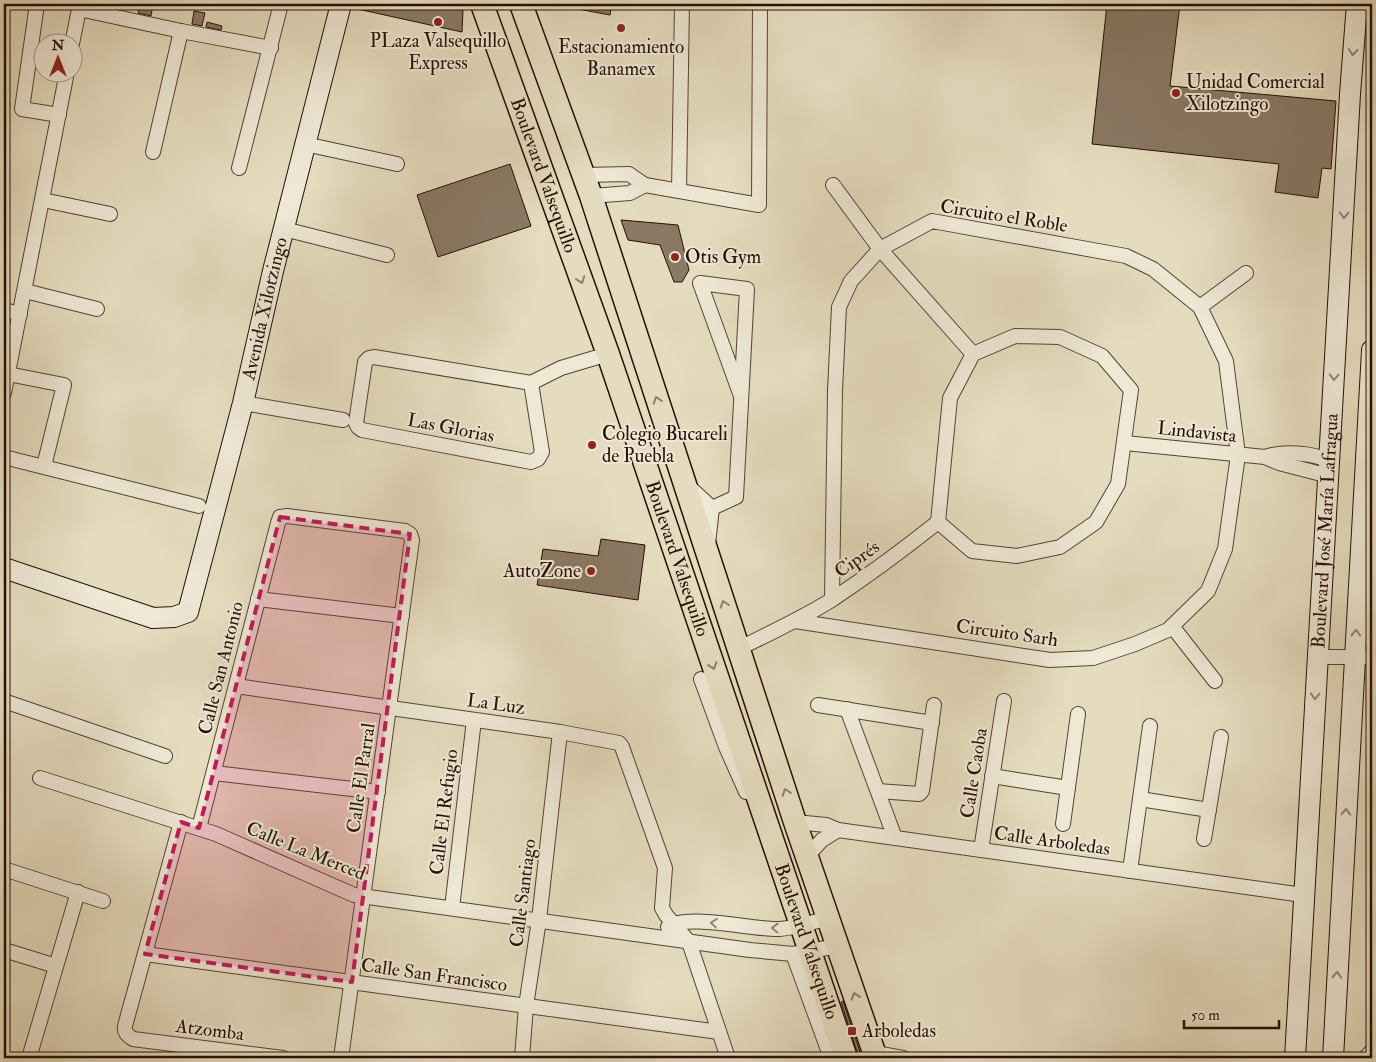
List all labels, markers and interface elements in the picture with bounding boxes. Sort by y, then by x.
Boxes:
marker: PLaza Valsequillo Express [432,16,444,28]
marker: Estacionamiento Banamex [615,22,627,34]
place label: PLaza Valsequillo Express [370,29,506,76]
north arrow [32,32,82,82]
place label: Estacionamiento Banamex [558,35,684,81]
text: N [51,37,65,54]
one-way arrow [1348,49,1359,57]
place label: Unidad Comercial Xilotzingo [1186,70,1325,116]
marker: Unidad Comercial Xilotzingo [1170,87,1182,99]
street label: Boulevard Valsequillo [505,94,583,256]
street label: Circuito el Roble [939,194,1070,238]
one-way arrow [1338,211,1349,219]
street label: Avenida Xilotzingo [236,235,293,383]
place label: Otis Gym [685,245,762,269]
marker: Otis Gym [669,251,681,263]
one-way arrow [575,275,585,284]
one-way arrow [1329,373,1340,381]
one-way arrow [652,397,662,405]
street label: Las Glorias [405,408,497,448]
street label: Boulevard José María Lafragua [1306,413,1344,649]
street label: Lindavista [1156,416,1238,448]
place label: Colegio Bucareli de Puebla [602,422,728,468]
marker: Colegio Bucareli de Puebla [586,439,598,451]
street label: Boulevard Valsequillo [640,478,715,640]
street label: Ciprés [830,535,885,584]
place label: AutoZone [502,559,581,583]
marker: AutoZone [585,565,597,577]
street label: Calle San Antonio [193,599,249,737]
one-way arrow [720,601,730,609]
street label: Circuito Sarh [954,614,1060,652]
one-way arrow [1350,628,1361,636]
one-way arrow [707,661,717,669]
street label: La Luz [465,688,527,720]
one-way arrow [1310,693,1321,701]
street label: Calle El Parral [341,721,381,835]
street label: Calle Caoba [955,726,993,820]
street label: Calle El Refugio [424,748,464,876]
one-way arrow [781,788,791,797]
one-way arrow [1341,808,1352,816]
street label: Calle La Merced [243,816,370,886]
street label: Calle Arboledas [992,821,1112,861]
street label: Calle Santiago [504,838,542,948]
street label: Boulevard Valsequillo [769,860,844,1022]
one-way arrow [709,918,717,929]
one-way arrow [770,923,778,933]
street label: Calle San Francisco [359,953,509,997]
one-way arrow [1332,970,1343,978]
one-way arrow [851,992,861,1000]
scale bar [1184,997,1278,1029]
text: 50 m [1191,1006,1220,1025]
street label: Atzomba [174,1014,246,1046]
place label: Arboledas [861,1019,936,1043]
marker: Arboledas [846,1025,858,1037]

